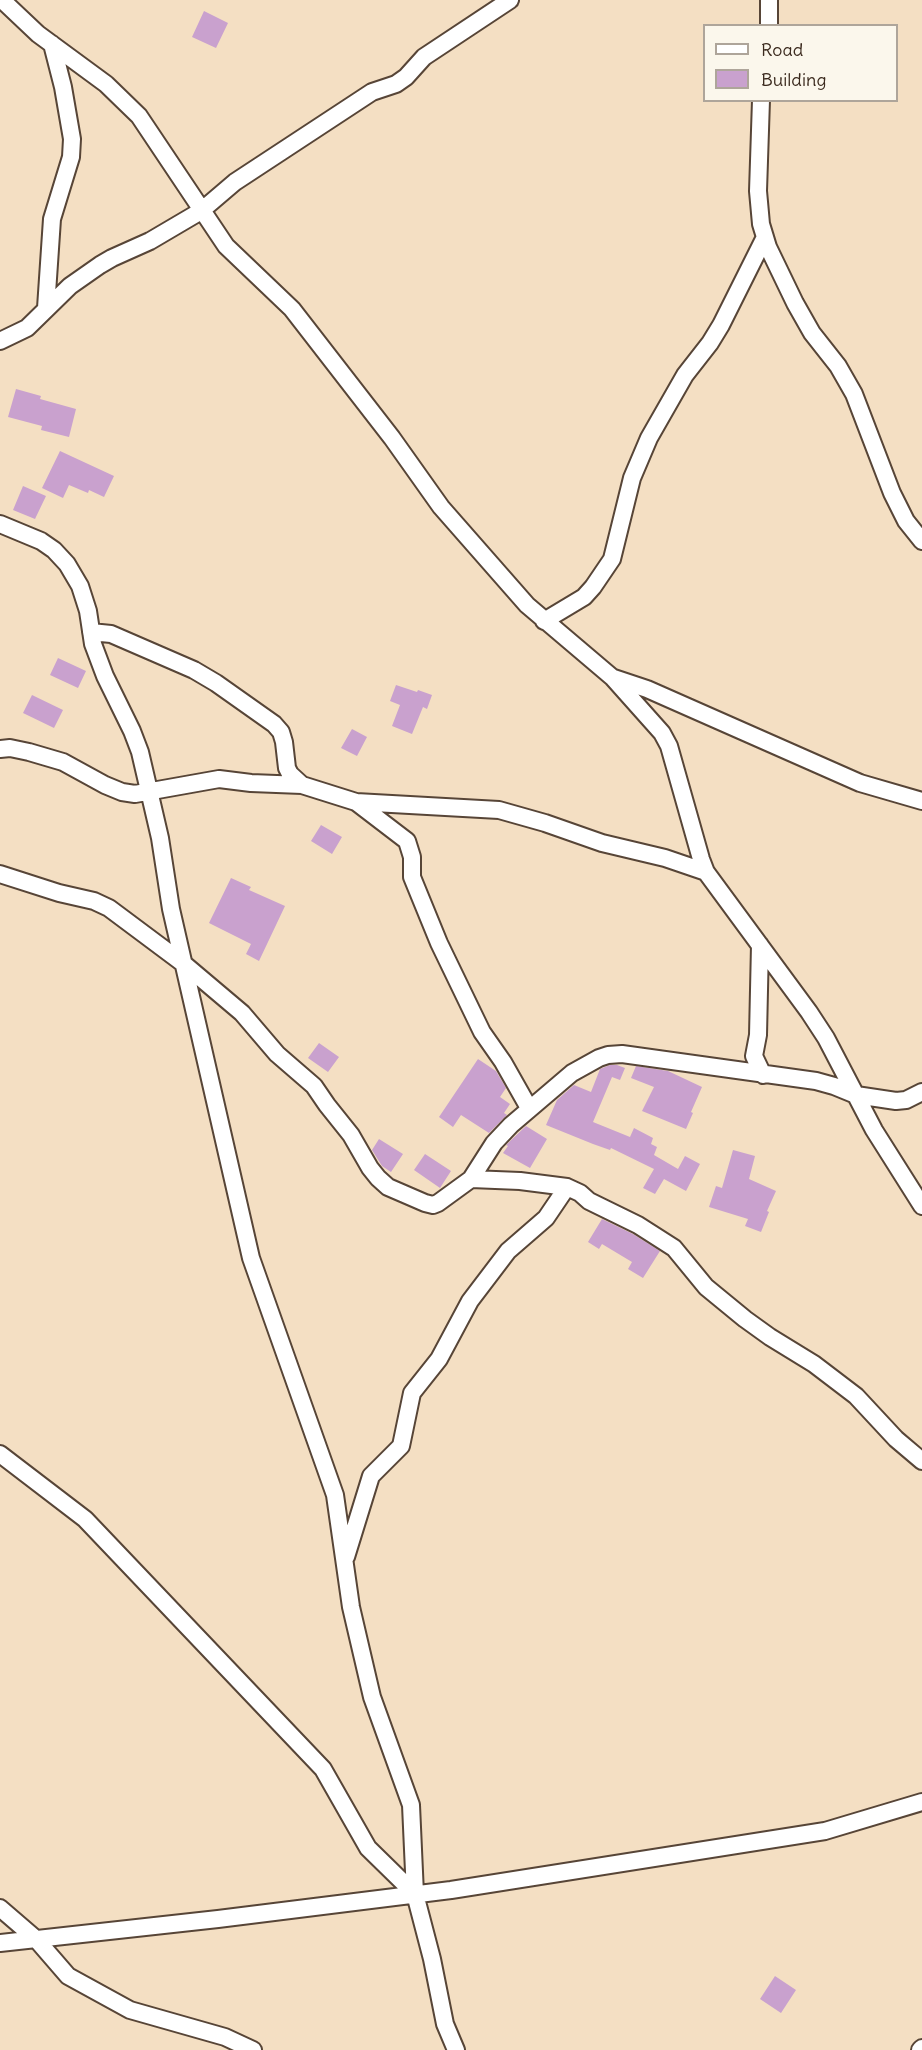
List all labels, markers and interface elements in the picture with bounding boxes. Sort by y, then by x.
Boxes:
legend [703,24,898,102]
text: Road [761,38,803,61]
text: Building [761,68,826,91]

